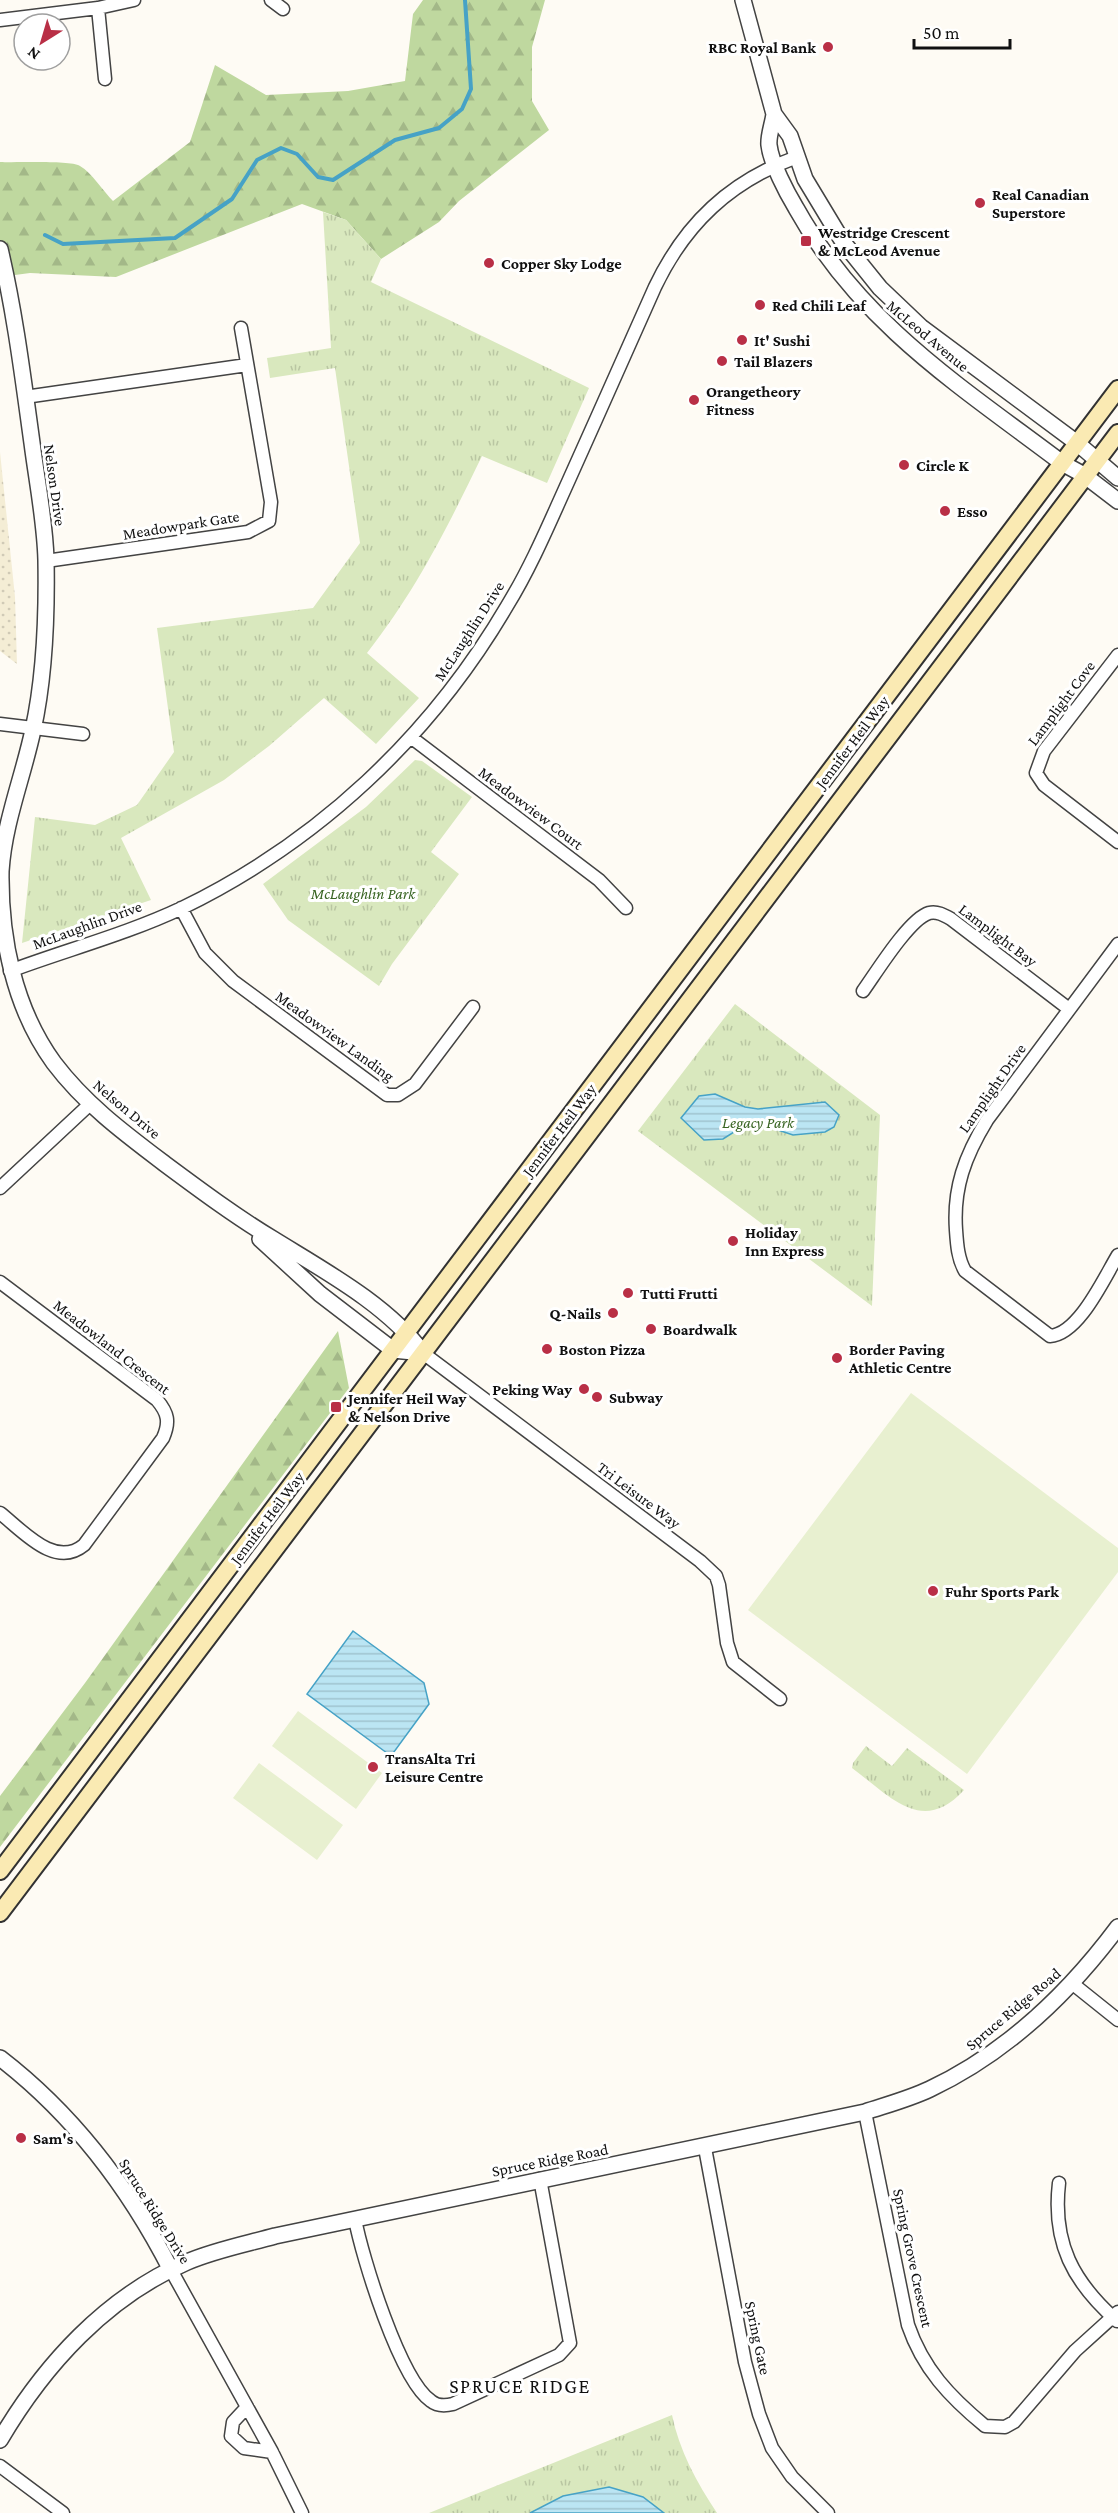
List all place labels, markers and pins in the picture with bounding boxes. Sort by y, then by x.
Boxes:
place label: RBC Royal Bank [708,39,816,56]
marker: RBC Royal Bank [821,40,835,54]
place label: Real Canadian Superstore [992,186,1089,221]
marker: Real Canadian Superstore [973,196,987,210]
place label: Westridge Crescent & McLeod Avenue [817,224,950,259]
marker: Westridge Crescent & McLeod Avenue [799,234,813,248]
place label: Copper Sky Lodge [501,255,622,272]
marker: Copper Sky Lodge [482,256,496,270]
place label: Red Chili Leaf [772,297,868,314]
marker: Red Chili Leaf [753,298,767,312]
place label: It' Sushi [754,332,810,349]
marker: It' Sushi [735,333,749,347]
place label: Tail Blazers [734,353,813,370]
marker: Tail Blazers [715,354,729,368]
place label: Orangetheory Fitness [706,383,801,418]
marker: Orangetheory Fitness [687,393,701,407]
place label: Circle K [916,457,970,474]
marker: Circle K [897,458,911,472]
place label: Esso [957,503,987,520]
marker: Esso [938,504,952,518]
place label: Holiday Inn Express [745,1224,824,1259]
marker: Holiday Inn Express [726,1234,740,1248]
place label: Tutti Frutti [640,1285,718,1302]
marker: Tutti Frutti [621,1286,635,1300]
place label: Q-Nails [549,1305,601,1322]
marker: Q-Nails [606,1306,620,1320]
place label: Boardwalk [663,1321,737,1338]
marker: Boardwalk [644,1322,658,1336]
place label: Boston Pizza [559,1341,646,1358]
place label: Border Paving Athletic Centre [848,1341,952,1376]
marker: Boston Pizza [540,1342,554,1356]
marker: Border Paving Athletic Centre [830,1351,844,1365]
place label: Peking Way [492,1381,572,1398]
marker: Peking Way [577,1382,591,1396]
place label: Subway [609,1389,663,1406]
place label: Jennifer Heil Way & Nelson Drive [346,1390,467,1425]
marker: Subway [590,1390,604,1404]
marker: Jennifer Heil Way & Nelson Drive [329,1400,343,1414]
place label: Fuhr Sports Park [945,1583,1059,1600]
marker: Fuhr Sports Park [926,1584,940,1598]
place label: TransAlta Tri Leisure Centre [385,1750,484,1785]
marker: TransAlta Tri Leisure Centre [366,1760,380,1774]
place label: Sam's [33,2130,74,2147]
marker: Sam's [14,2131,28,2145]

